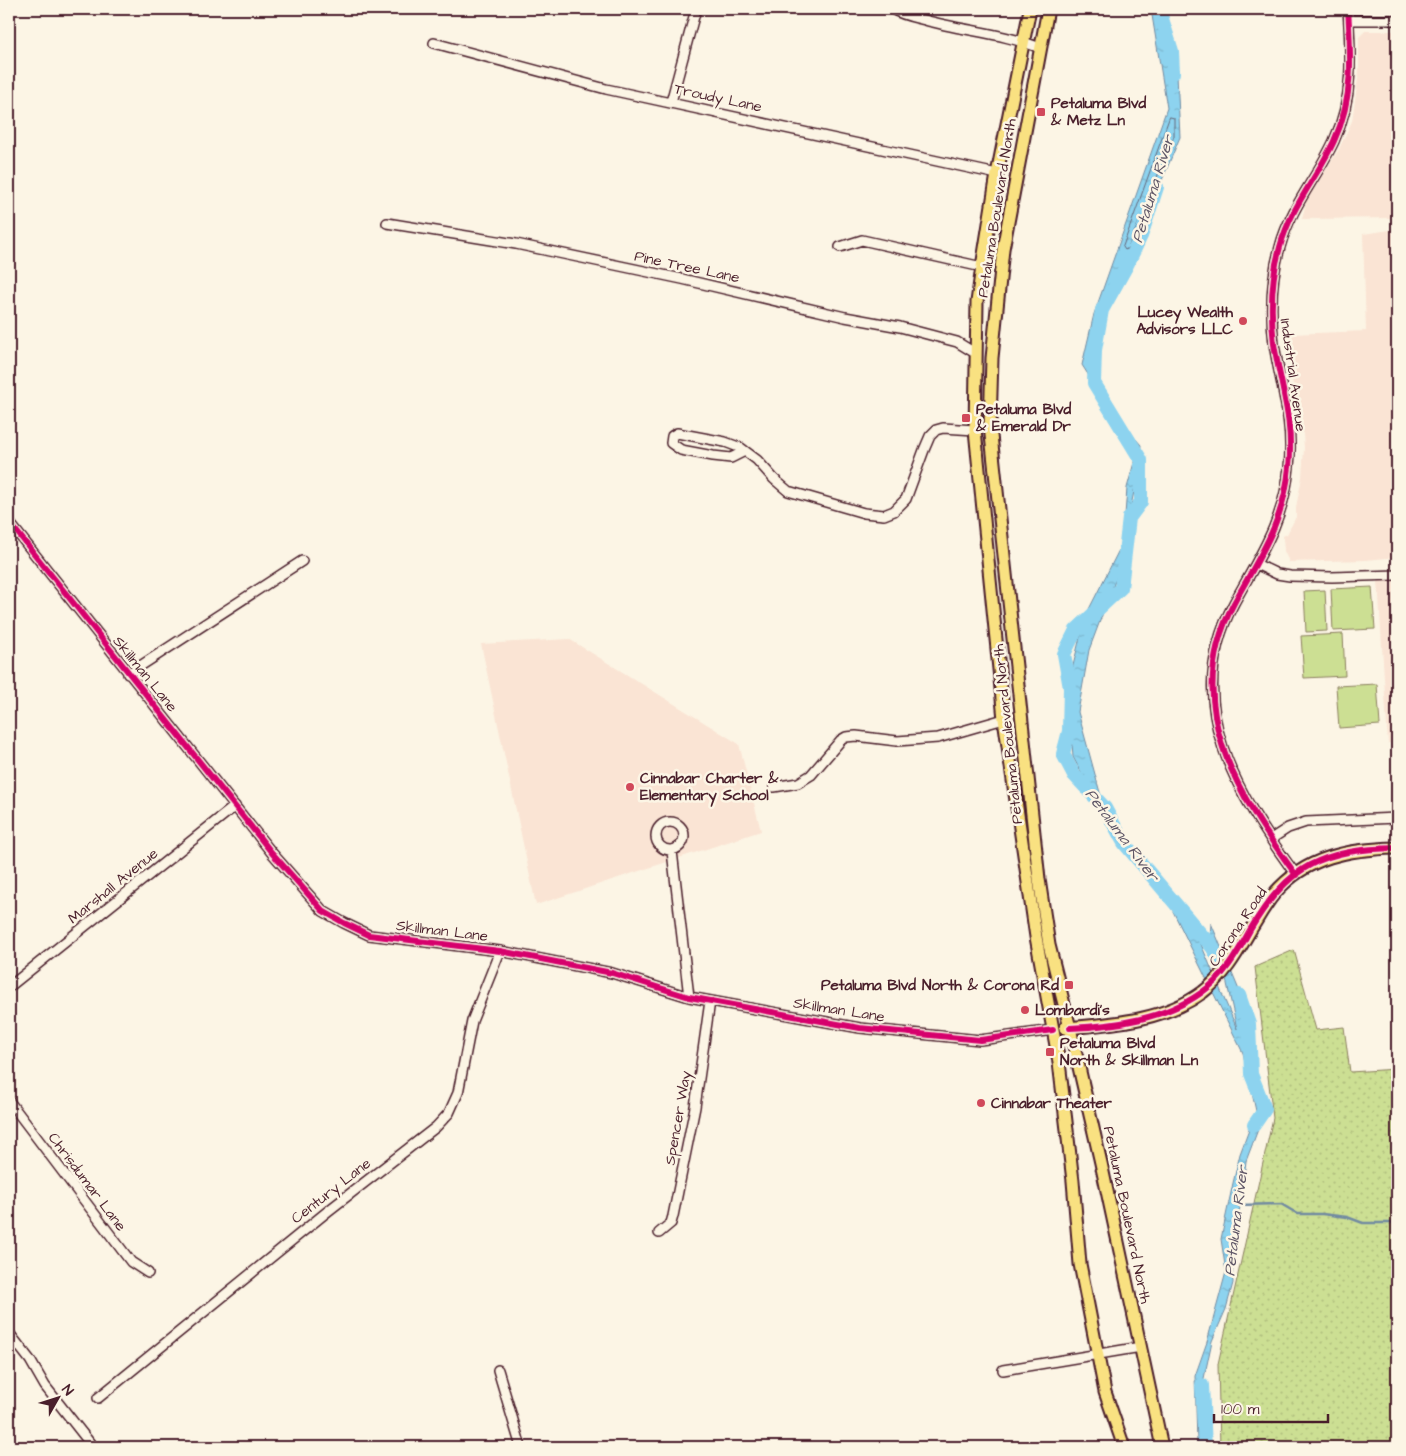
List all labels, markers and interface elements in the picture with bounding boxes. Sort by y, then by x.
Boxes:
street label: Troudy Lane [672,78,764,119]
place label: Petaluma Blvd & Metz Ln [1050,93,1146,131]
marker: Petaluma Blvd & Metz Ln [1035,106,1047,118]
street label: Petaluma Boulevard North [972,116,1022,299]
water label: Petaluma River [1126,131,1180,245]
street label: Pine Tree Lane [633,246,741,288]
place label: Lucey Wealth Advisors LLC [1136,302,1234,340]
marker: Lucey Wealth Advisors LLC [1237,315,1249,327]
street label: Industrial Avenue [1275,317,1311,433]
place label: Petaluma Blvd & Emerald Dr [975,399,1071,437]
marker: Petaluma Blvd & Emerald Dr [960,412,972,424]
street label: Skillman Lane [108,632,182,716]
street label: Petaluma Boulevard North [988,642,1028,825]
place label: Cinnabar Charter & Elementary School [640,768,779,807]
marker: Cinnabar Charter & Elementary School [624,781,636,793]
water label: Petaluma River [1080,784,1165,888]
street label: Marshall Avenue [64,843,162,929]
street label: Corona Road [1204,883,1272,971]
street label: Skillman Lane [395,915,489,947]
place label: Petaluma Blvd North & Corona Rd [821,975,1059,996]
marker: Petaluma Blvd North & Corona Rd [1063,979,1075,991]
street label: Skillman Lane [792,992,886,1028]
place label: Lombardi's [1035,1000,1110,1021]
marker: Lombardi's [1019,1004,1031,1016]
place label: Petaluma Blvd North & Skillman Ln [1060,1033,1199,1071]
marker: Petaluma Blvd North & Skillman Ln [1044,1046,1056,1058]
street label: Spencer Way [659,1069,698,1167]
place label: Cinnabar Theater [991,1093,1113,1114]
marker: Cinnabar Theater [975,1097,987,1109]
street label: Petaluma Boulevard North [1098,1124,1156,1306]
street label: Chrisdumar Lane [43,1128,131,1236]
street label: Century Lane [287,1153,376,1230]
water label: Petaluma River [1218,1163,1254,1277]
north arrow [32,1374,82,1424]
text: N [57,1381,78,1400]
scale bar [1214,1391,1327,1423]
text: 100 m [1221,1399,1260,1420]

